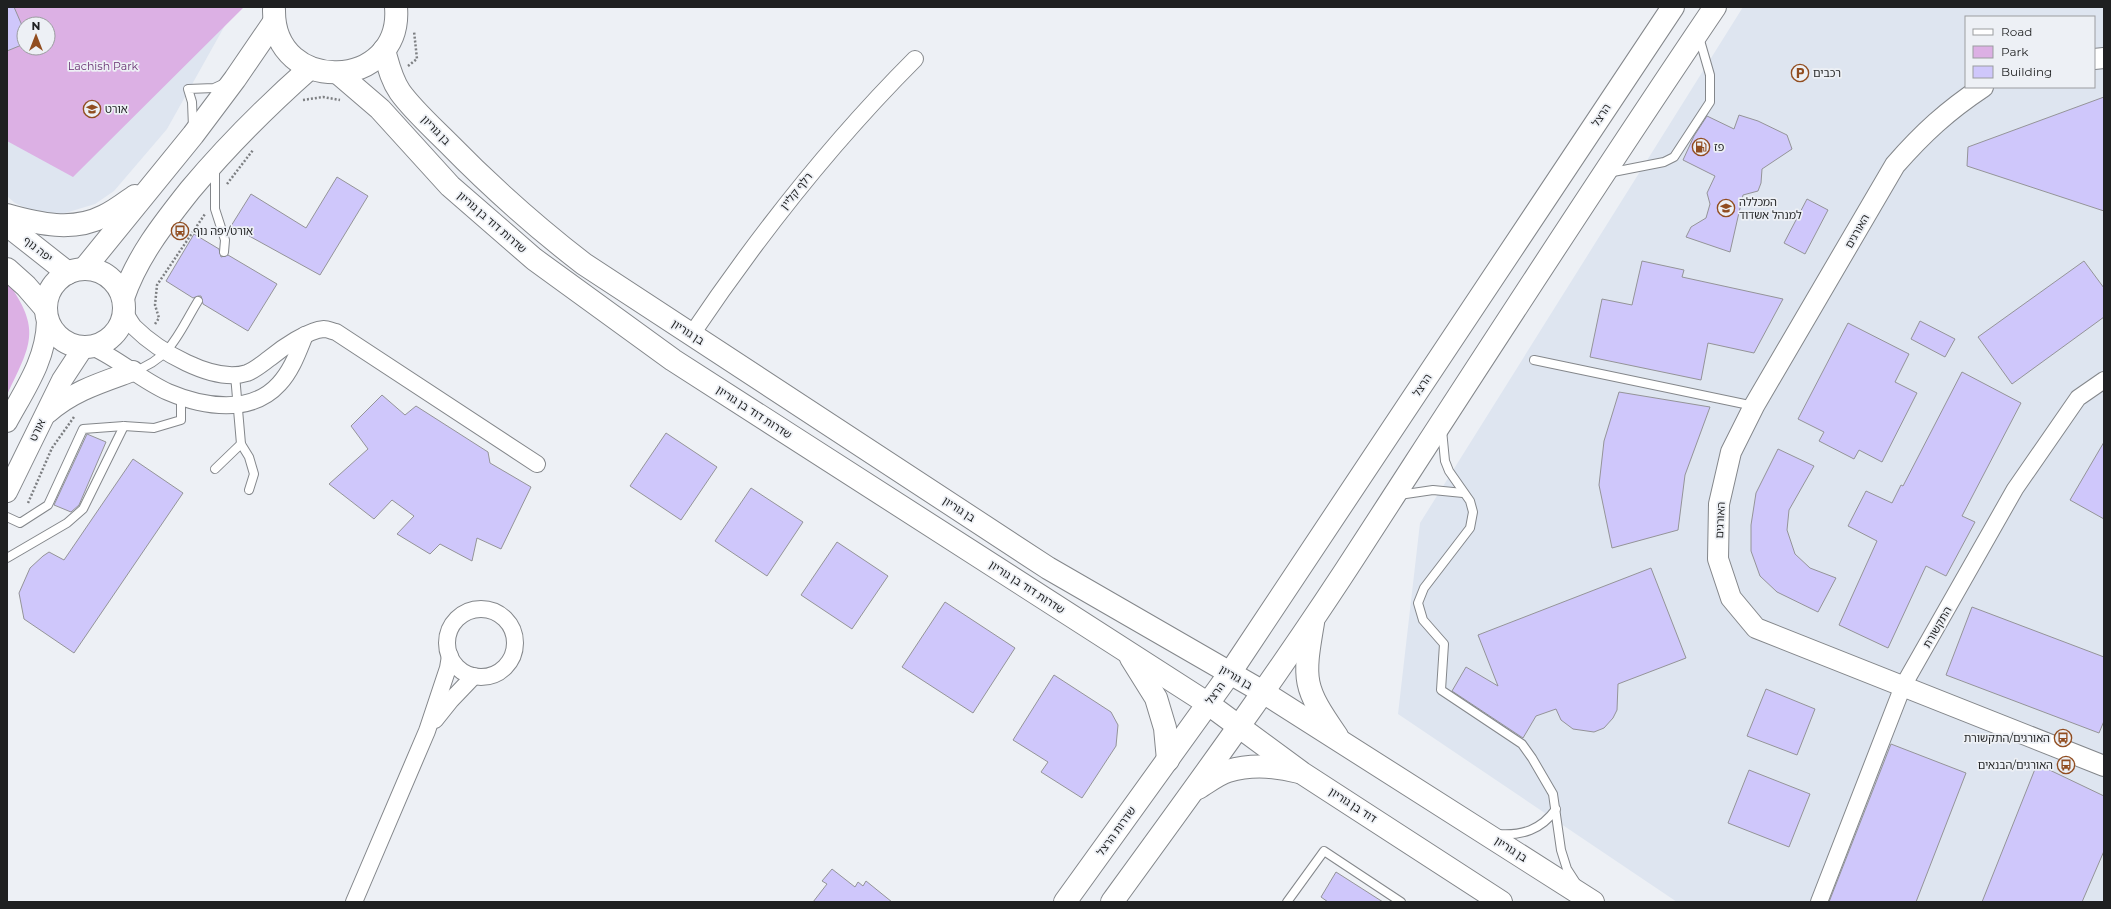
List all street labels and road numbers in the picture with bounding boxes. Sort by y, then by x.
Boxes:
street label: הרצל [1588,101,1614,129]
street label: בן גוריון [418,112,454,148]
street label: רלף קליין [777,170,815,212]
street label: שדרות דוד בן גוריון [454,188,530,256]
street label: האורגים [1842,211,1872,251]
street label: יפה נוף [20,233,56,265]
street label: בן גוריון [669,316,707,348]
street label: הרצל [1409,371,1435,399]
street label: שדרות דוד בן גוריון [714,382,794,442]
street label: אורט [26,417,48,443]
street label: בן גוריון [940,493,978,525]
street label: האורגים [1712,501,1728,539]
street label: שדרות דוד בן גוריון [987,557,1067,617]
street label: התקשורת [1920,604,1955,650]
street label: בן גוריון [1217,662,1255,692]
street label: הרצל [1202,679,1228,707]
street label: דוד בן גוריון [1326,784,1380,826]
street label: שדרות הרצל [1093,804,1139,858]
street label: בן גוריון [1492,833,1530,865]

